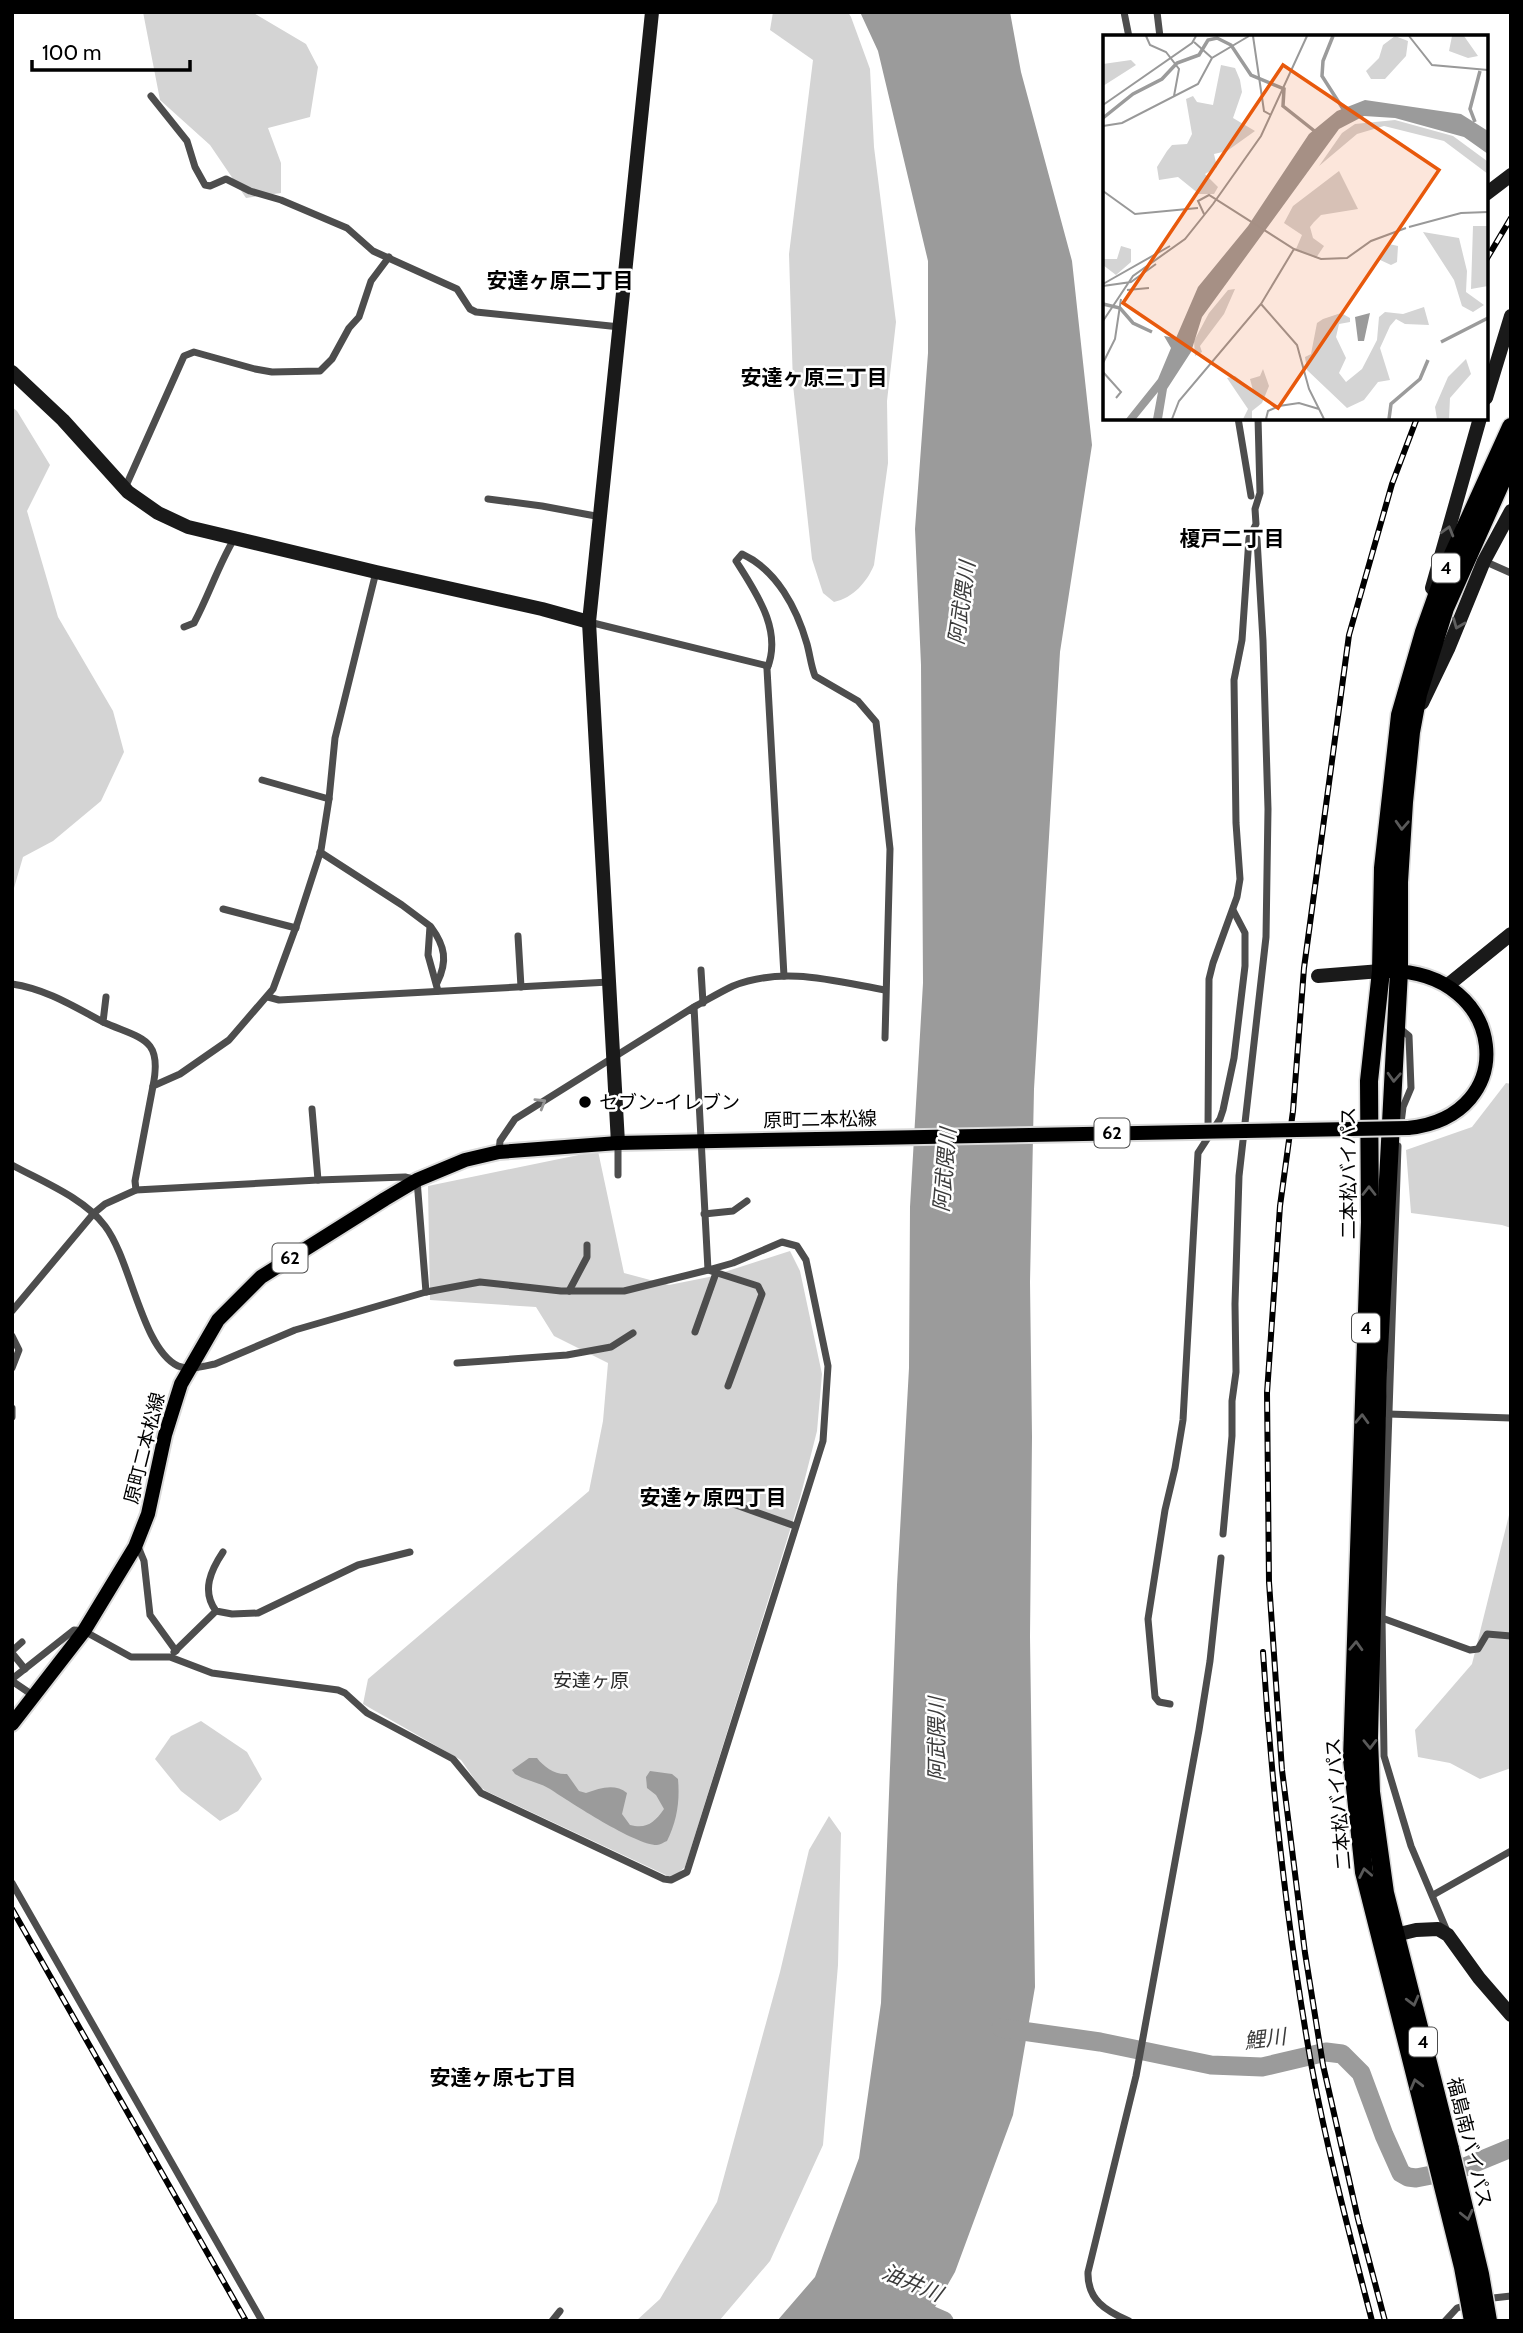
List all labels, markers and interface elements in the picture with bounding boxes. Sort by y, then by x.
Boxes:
scale bar [32,28,189,72]
inset map [1103,35,1488,420]
text: 100 m [42,40,101,65]
district label: 安達ヶ原二丁目 [487,268,634,293]
district label: 安達ヶ原三丁目 [741,365,888,390]
one-way arrow [1439,525,1454,537]
district label: 榎戸二丁目 [1180,526,1285,551]
road number: 4 [1432,554,1460,582]
water label: 阿武隈川 [943,558,980,646]
one-way arrow [1453,617,1467,629]
one-way arrow [1395,820,1410,831]
one-way arrow [1387,1071,1402,1082]
place label: セブン-イレブン [599,1091,740,1114]
marker: セブン-イレブン [577,1094,593,1110]
one-way arrow [534,1098,547,1111]
street label: 原町二本松線 [763,1107,877,1132]
street label: 二本松バイパス [1337,1107,1360,1239]
road number: 62 [1094,1118,1130,1148]
water label: 阿武隈川 [928,1125,961,1213]
one-way arrow [1362,1186,1377,1197]
road number: 62 [272,1244,308,1273]
road number: 4 [1352,1314,1380,1343]
street label: 原町二本松線 [120,1390,169,1506]
one-way arrow [1355,1413,1370,1424]
district label: 安達ヶ原四丁目 [640,1485,787,1510]
one-way arrow [1348,1640,1364,1651]
park label: 安達ヶ原 [553,1669,629,1692]
water label: 阿武隈川 [924,1695,949,1781]
street label: 二本松バイパス [1321,1737,1356,1871]
one-way arrow [1362,1739,1377,1750]
one-way arrow [1358,1867,1373,1879]
one-way arrow [1405,1994,1419,2006]
water label: 鯉川 [1243,2023,1289,2053]
road number: 4 [1409,2028,1437,2056]
district label: 安達ヶ原七丁目 [430,2065,577,2090]
street label: 福島南バイパス [1442,2075,1497,2209]
one-way arrow [1410,2078,1424,2090]
one-way arrow [1458,2209,1473,2221]
water label: 油井川 [878,2259,948,2307]

